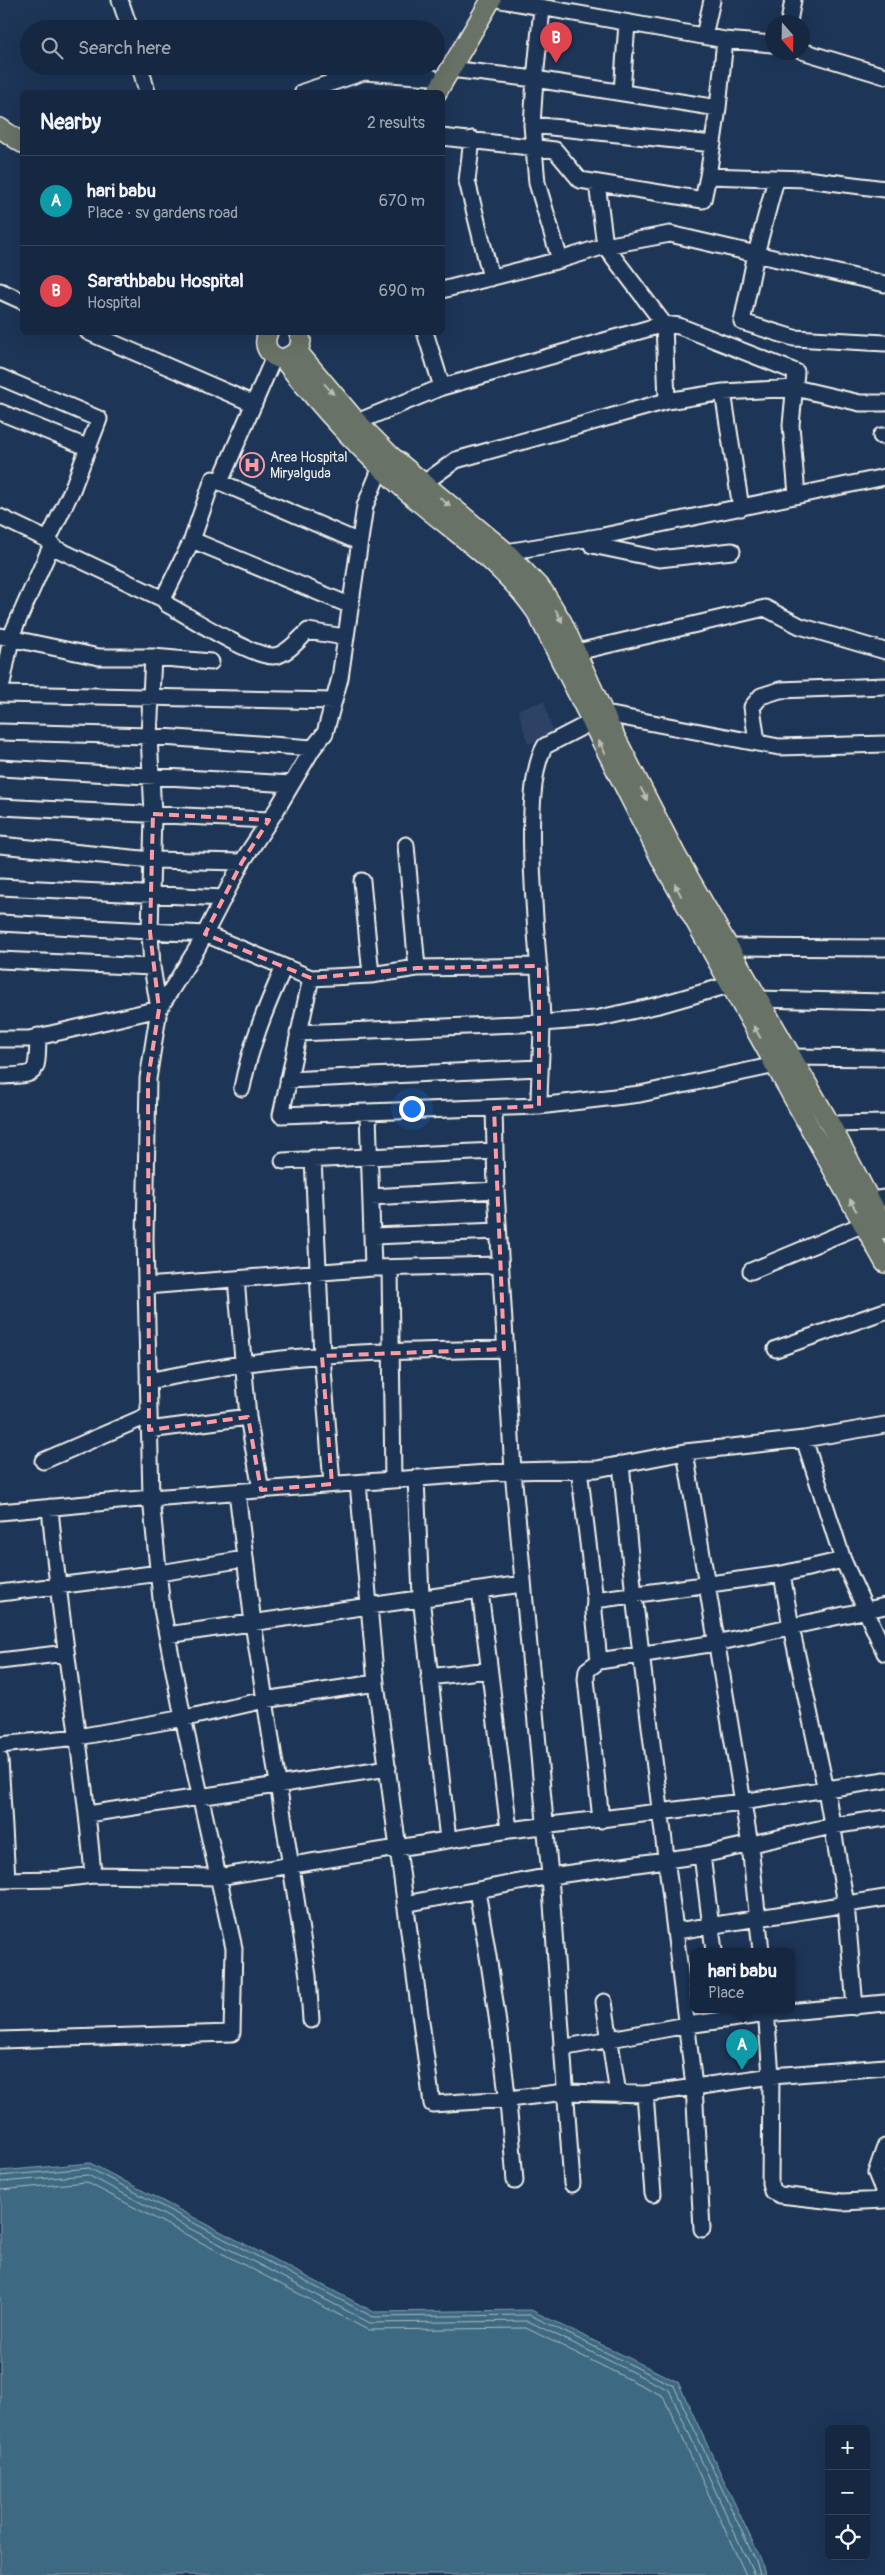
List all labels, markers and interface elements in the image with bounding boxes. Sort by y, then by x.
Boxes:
north arrow [765,15,810,60]
search box [20,20,445,75]
pin: B [540,22,572,63]
icon: search [38,34,66,62]
text: Search here [78,36,171,60]
text: Nearby [40,109,101,136]
text: 2 results [367,113,425,133]
text: hari babu [87,179,156,203]
text: A [51,191,61,211]
text: 670 m [379,191,425,211]
text: Place · sv gardens road [87,203,238,223]
text: Sarathbabu Hospital [87,269,244,293]
text: B [51,281,61,301]
text: 690 m [379,281,425,301]
text: Hospital [87,293,141,313]
one-way arrow [323,383,334,395]
place label: Area Hospital Miryalguda [270,449,347,482]
hospital icon: Area Hospital Miryalguda [239,452,265,478]
one-way arrow [439,496,451,508]
one-way arrow [555,609,563,624]
one-way arrow [598,739,606,754]
one-way arrow [640,787,648,801]
one-way arrow [674,883,682,898]
one-way arrow [753,1025,761,1040]
your location [399,1096,425,1122]
one-way arrow [849,1198,858,1211]
popup [690,1948,795,2013]
text: hari babu [708,1959,777,1983]
text: Place [708,1983,744,2003]
pin: A [726,2029,758,2070]
map controls [825,2425,870,2560]
button: + [825,2425,870,2470]
button: − [825,2470,870,2515]
button: locate [825,2515,870,2560]

